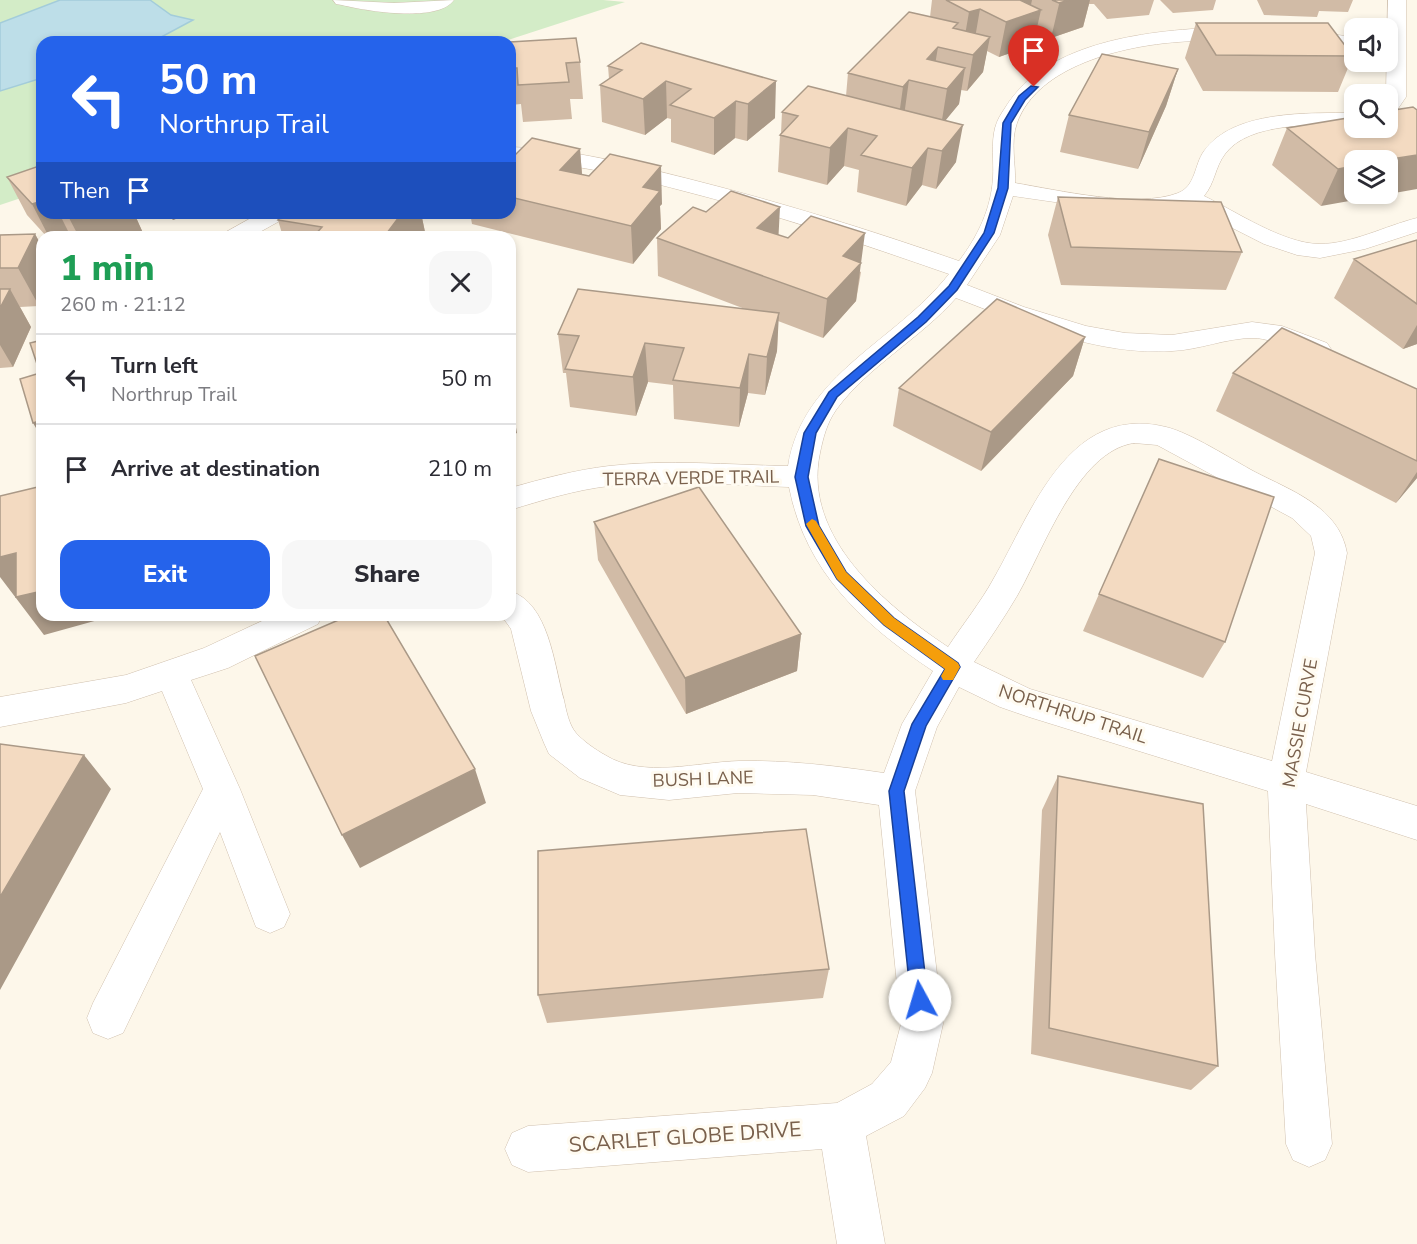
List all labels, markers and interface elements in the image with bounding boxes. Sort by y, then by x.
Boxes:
map controls [1344,18,1398,204]
button: sound [1344,18,1398,72]
pin [1008,25,1059,87]
icon: arrive [1017,34,1050,67]
text: 50 m [159,52,258,109]
icon: left [60,60,138,138]
button: search [1344,84,1398,138]
text: Northrup Trail [159,106,329,143]
button: layers [1344,150,1398,204]
icon: arrive [122,174,155,207]
text: Then [60,176,110,206]
text: 1 min [60,244,155,293]
button: close [429,251,492,314]
text: 260 m · 21:12 [60,291,186,318]
text: Turn left [111,351,198,381]
icon: left [60,363,93,396]
text: 50 m [441,364,492,394]
text: Northrup Trail [111,381,237,408]
icon: arrive [60,453,93,486]
text: Arrive at destination [111,454,320,484]
text: 210 m [428,454,492,484]
street label: TERRA VERDE TRAIL [603,464,780,492]
button: Exit [60,540,270,609]
button: Share [282,540,492,609]
street label: MASSIE CURVE [1277,657,1323,789]
street label: NORTHRUP TRAIL [996,679,1150,749]
street label: BUSH LANE [652,765,754,793]
position arrow [888,968,952,1032]
street label: SCARLET GLOBE DRIVE [568,1115,802,1159]

